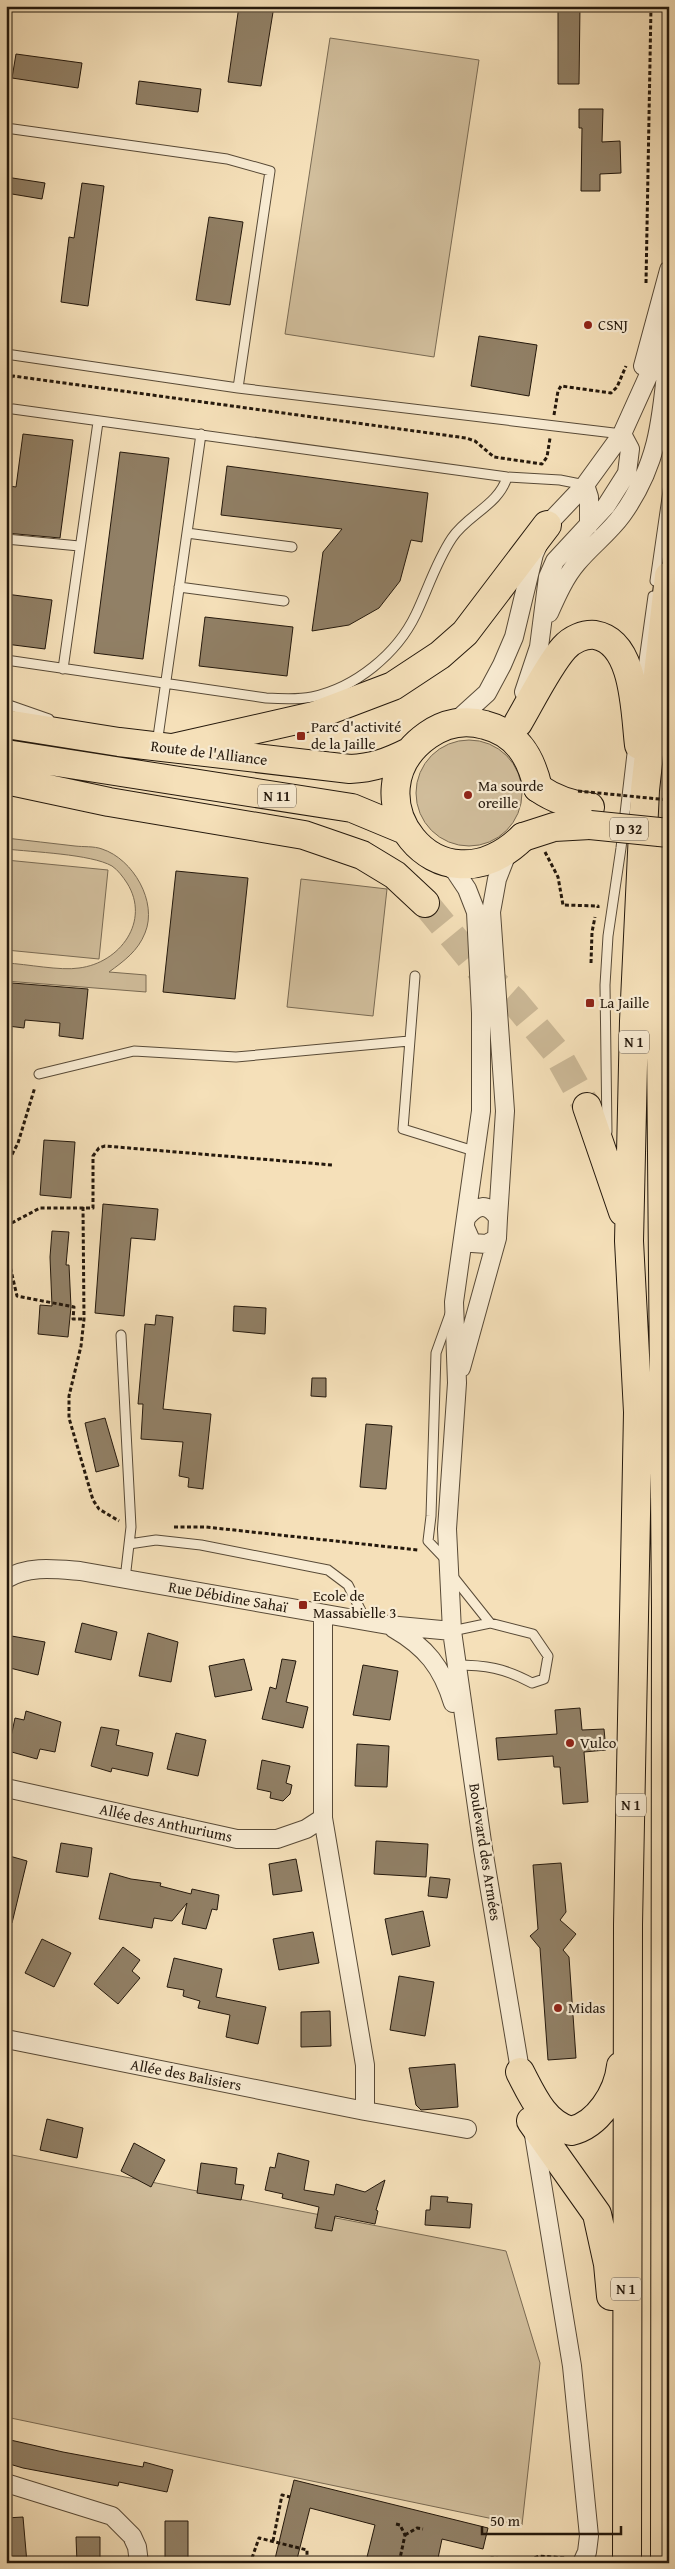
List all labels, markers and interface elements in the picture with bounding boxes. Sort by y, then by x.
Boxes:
place label: CSNJ [598,314,628,335]
marker: CSNJ [582,319,594,331]
place label: Parc d'activité de la Jaille [311,716,401,754]
marker: Parc d'activité de la Jaille [295,730,307,742]
street label: Route de l'Alliance [150,735,269,770]
place label: Ma sourde oreille [478,775,544,813]
road number: N 11 [258,784,296,808]
marker: Ma sourde oreille [462,789,474,801]
road number: D 32 [610,818,648,841]
place label: La Jaille [600,992,649,1013]
marker: La Jaille [584,997,596,1009]
road number: N 1 [619,1030,649,1054]
street label: Rue Débidine Sahaï [167,1576,290,1617]
place label: Ecole de Massabielle 3 [313,1585,396,1623]
marker: Ecole de Massabielle 3 [297,1599,309,1611]
place label: Vulco [580,1732,617,1753]
marker: Vulco [564,1737,576,1749]
street label: Boulevard des Armées [464,1782,507,1922]
road number: N 1 [616,1794,646,1816]
street label: Allée des Anthuriums [98,1798,234,1847]
place label: Midas [568,1997,606,2018]
marker: Midas [552,2002,564,2014]
street label: Allée des Balisiers [129,2053,243,2096]
road number: N 1 [611,2278,641,2300]
scale bar [482,2504,621,2536]
text: 50 m [490,2510,521,2531]

